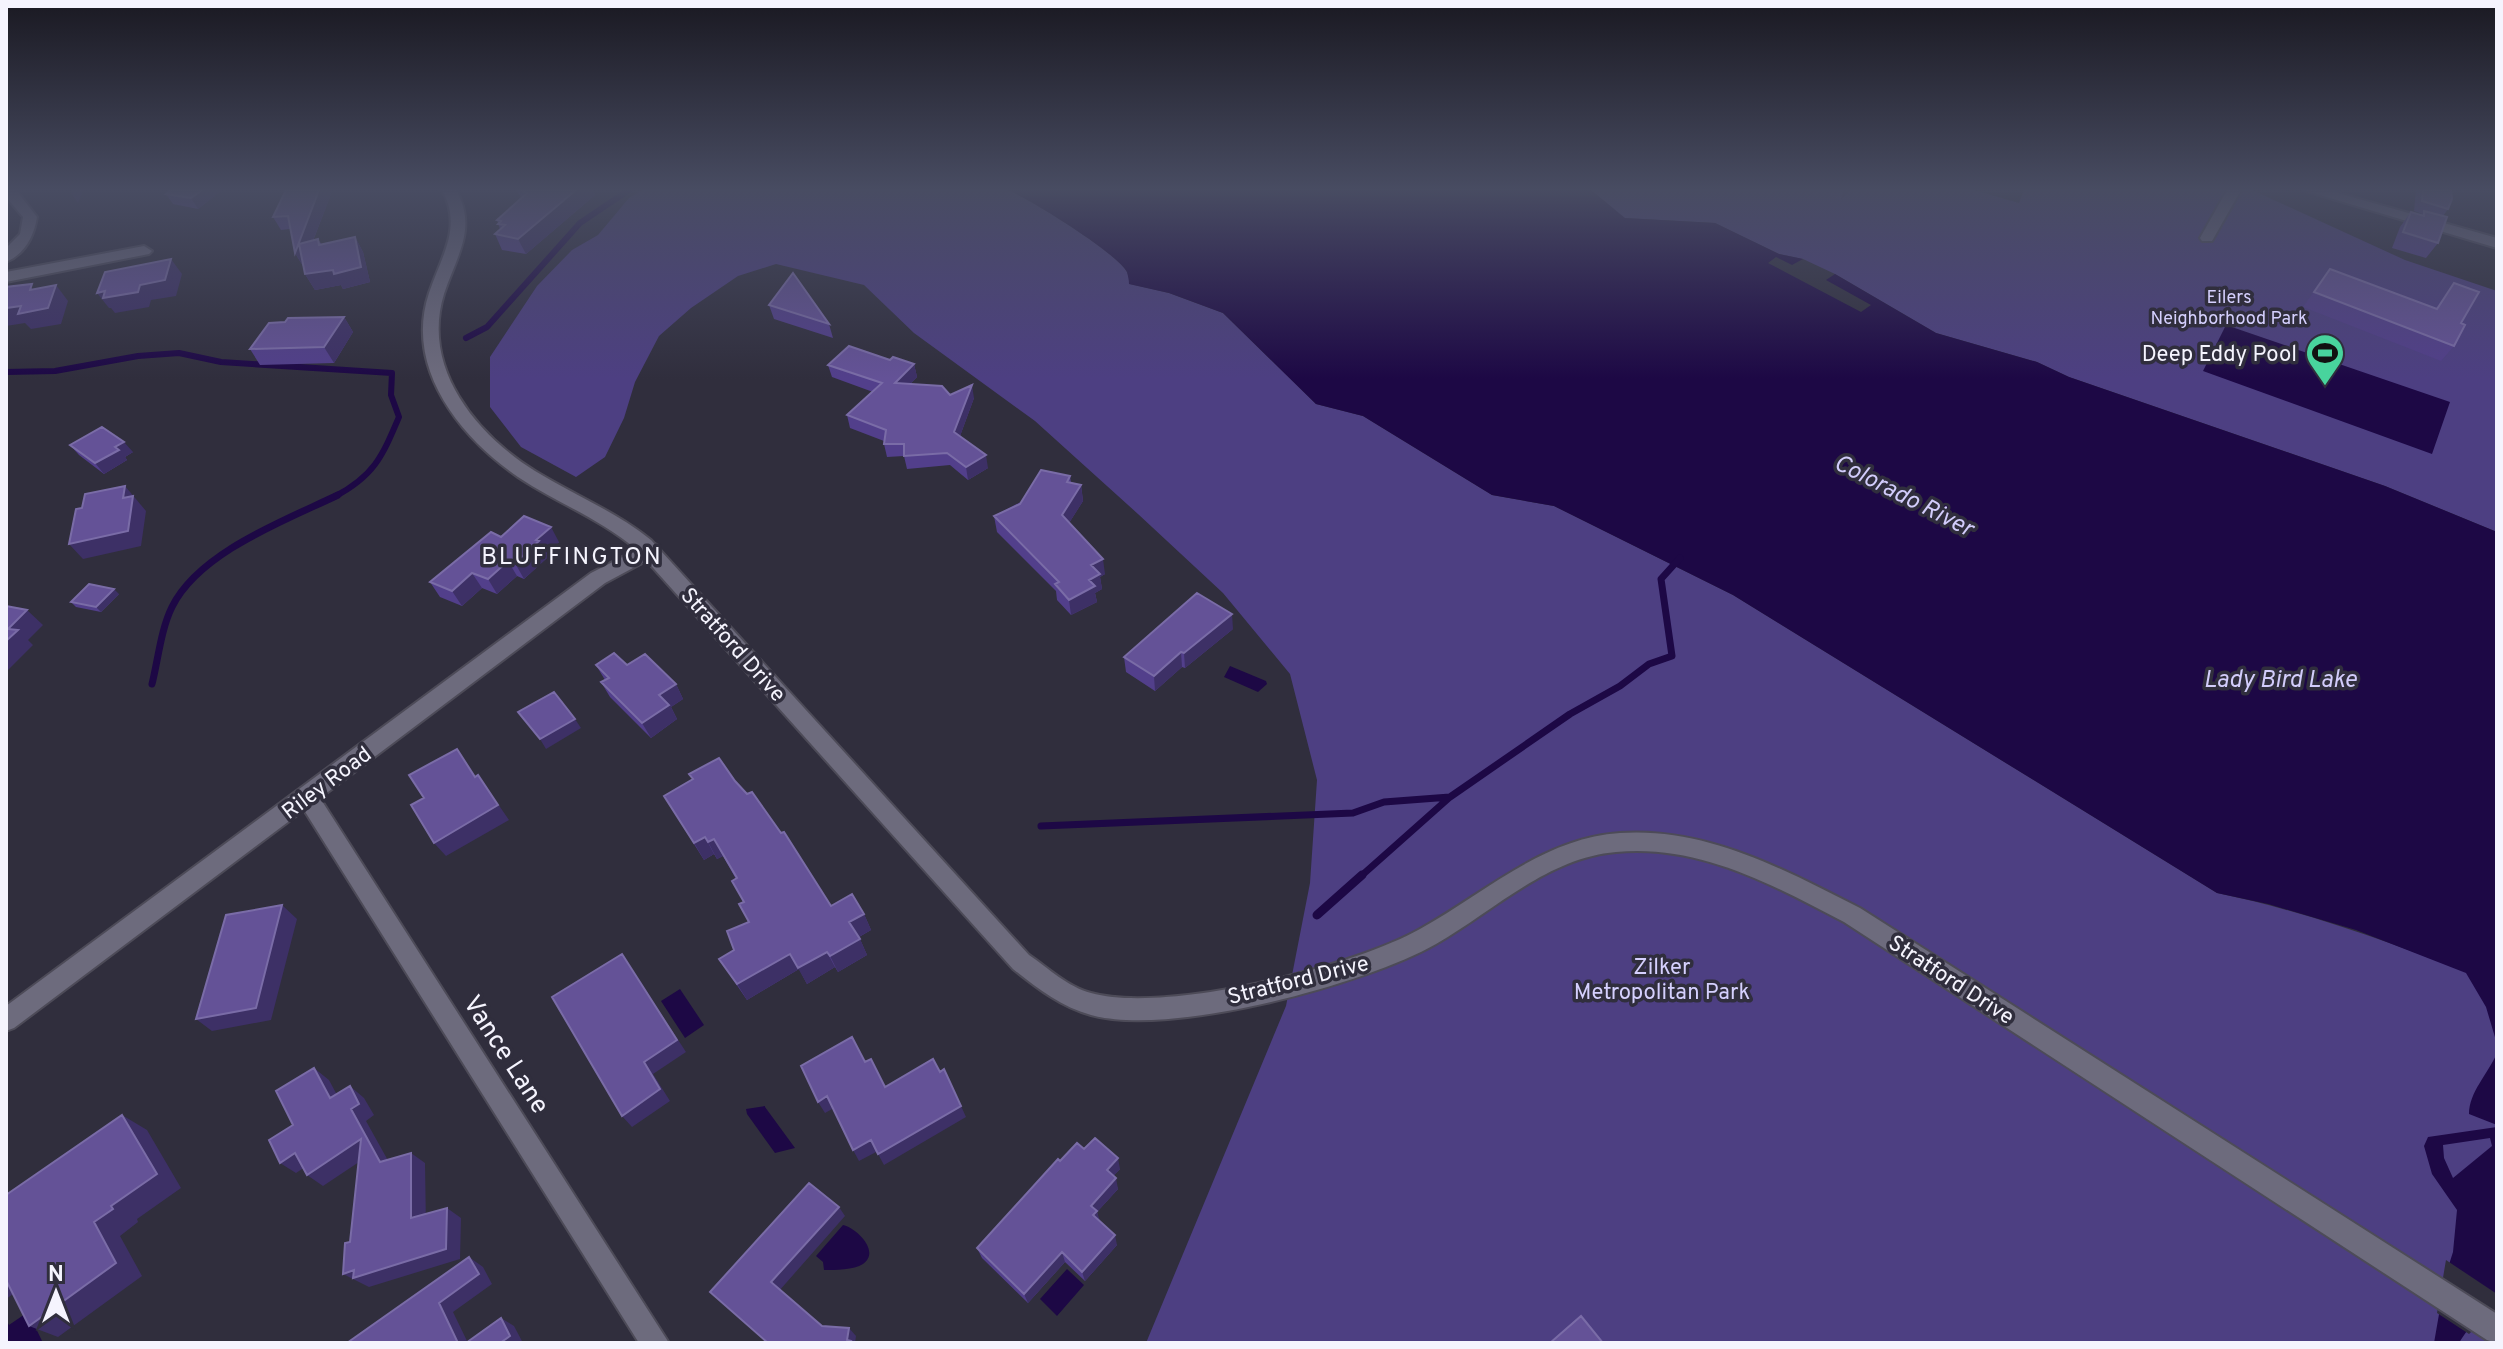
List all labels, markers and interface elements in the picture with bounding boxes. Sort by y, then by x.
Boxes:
park label: Eilers Neighborhood Park [2150,287,2308,331]
sports icon: Deep Eddy Pool [2304,332,2346,387]
place label: Deep Eddy Pool [2142,342,2297,369]
water label: Colorado River [1828,449,1980,546]
district label: BLUFFINGTON [481,543,663,573]
street label: Stratford Drive [674,583,791,708]
water label: Lady Bird Lake [2203,666,2357,696]
street label: Riley Road [277,742,378,826]
street label: Stratford Drive [1883,930,2019,1032]
street label: Stratford Drive [1225,951,1372,1012]
park label: Zilker Metropolitan Park [1574,955,1750,1007]
street label: Vance Lane [454,990,556,1121]
north arrow [16,1253,96,1333]
text: N [48,1262,64,1289]

